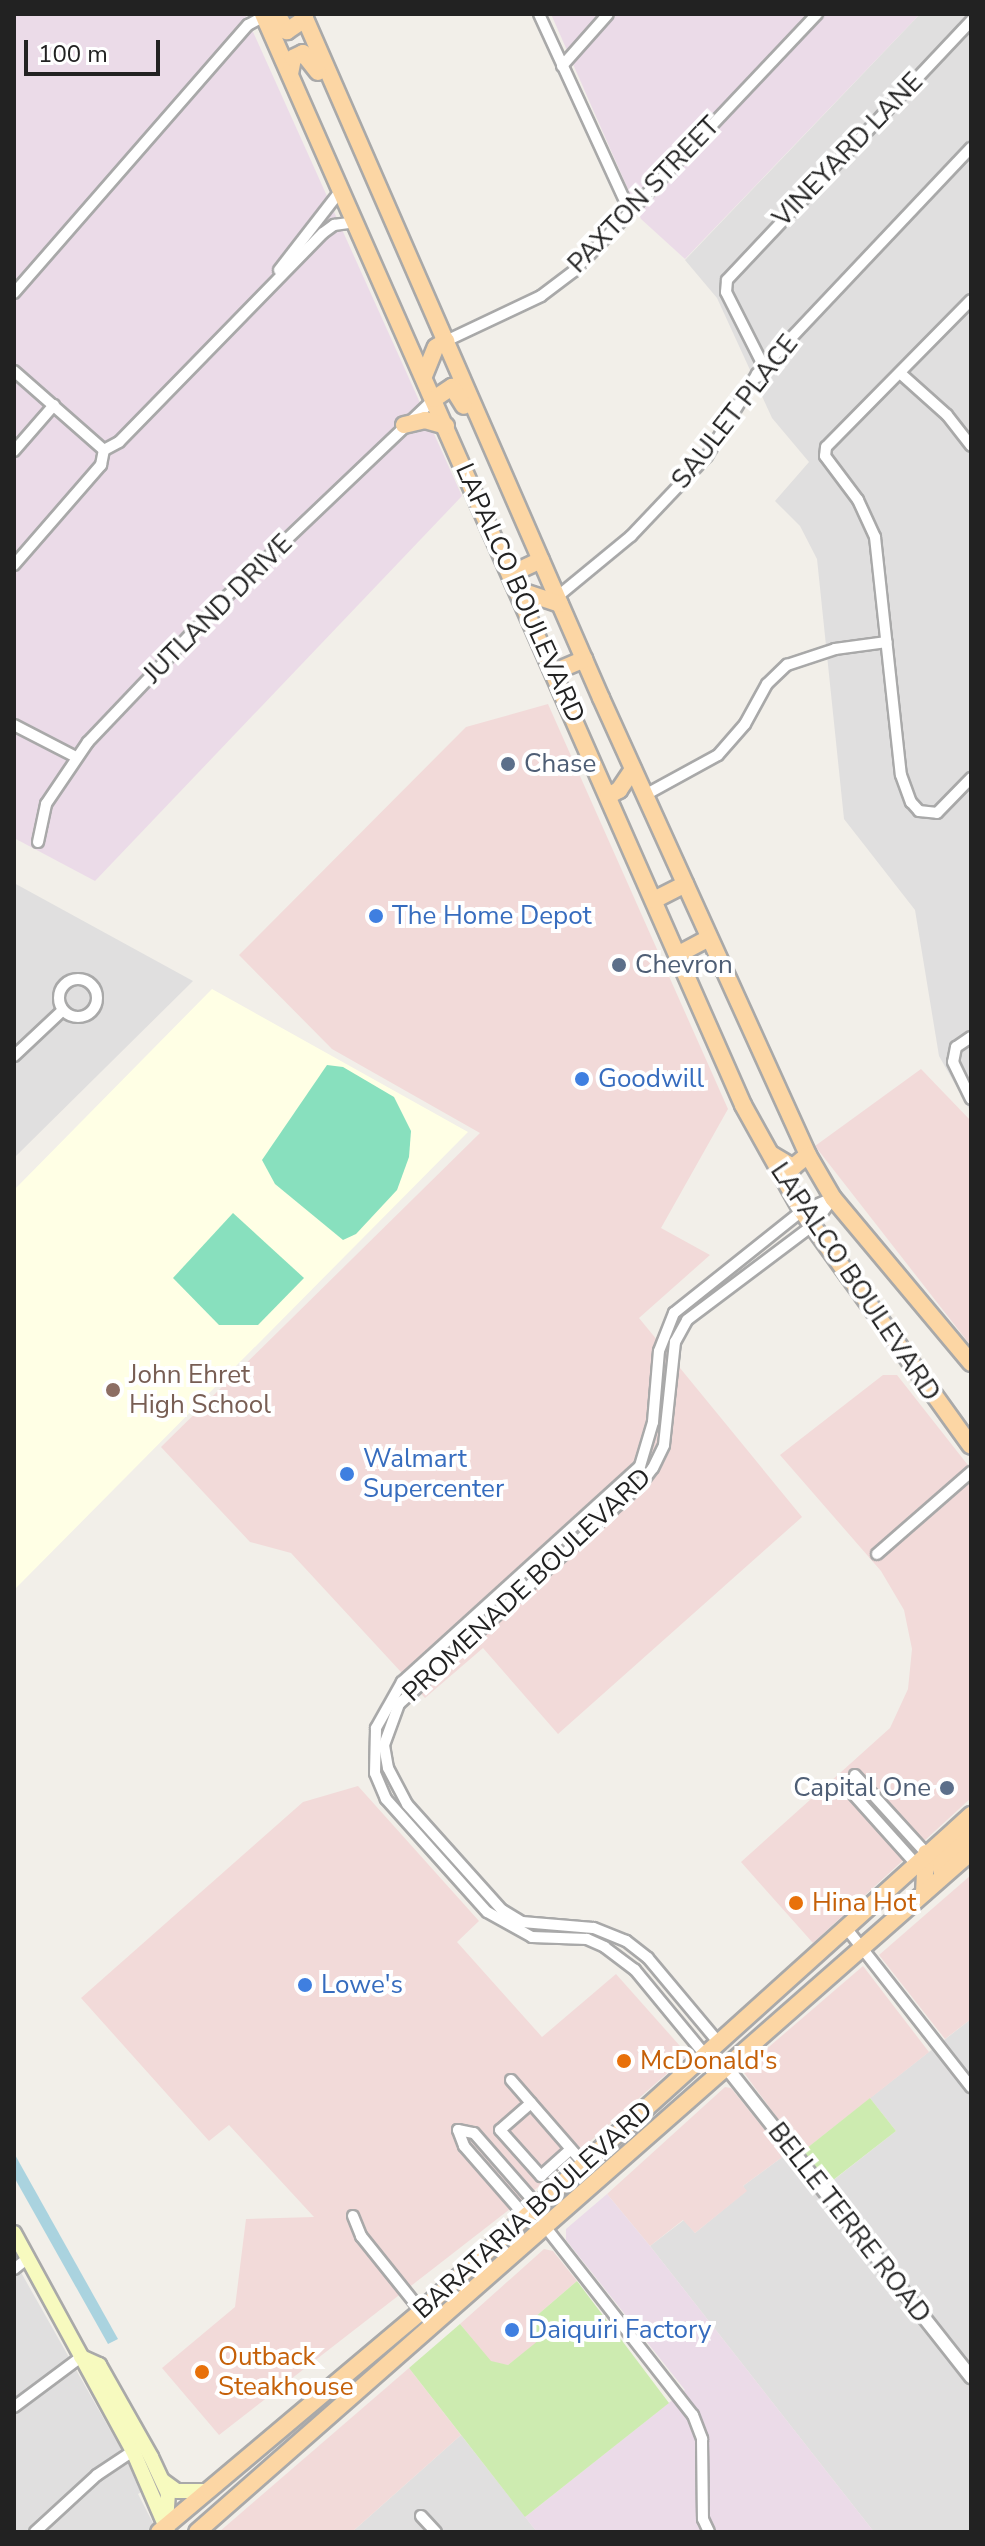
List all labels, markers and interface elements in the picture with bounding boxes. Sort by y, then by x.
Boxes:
scale bar [28,24,164,74]
text: 100 m [38,38,108,70]
street label: VINEYARD LANE [767,67,929,233]
street label: PAXTON STREET [562,111,726,279]
street label: SAULET PLACE [665,329,805,495]
street label: LAPALCO BOULEVARD [449,459,591,727]
street label: JUTLAND DRIVE [137,528,299,690]
place label: Chase [524,748,596,780]
marker: Chase [499,755,517,773]
place label: The Home Depot [392,900,592,932]
marker: The Home Depot [367,907,385,925]
place label: Chevron [635,949,733,981]
marker: Chevron [610,956,628,974]
place label: Goodwill [598,1063,704,1095]
marker: Goodwill [573,1070,591,1088]
street label: LAPALCO BOULEVARD [764,1157,946,1407]
place label: John Ehret High School [129,1359,271,1420]
marker: John Ehret High School [104,1381,122,1399]
place label: Walmart Supercenter [363,1443,504,1504]
street label: PROMENADE BOULEVARD [396,1462,658,1708]
marker: Walmart Supercenter [338,1465,356,1483]
place label: Capital One [793,1772,931,1804]
marker: Capital One [938,1779,956,1797]
place label: Hina Hot [812,1887,916,1919]
marker: Hina Hot [787,1894,805,1912]
place label: Lowe's [321,1969,403,2001]
marker: Lowe's [296,1976,314,1994]
place label: McDonald's [640,2045,778,2077]
marker: McDonald's [615,2052,633,2070]
street label: BARATARIA BOULEVARD [407,2095,659,2325]
street label: BELLE TERRE ROAD [761,2117,937,2329]
place label: Daiquiri Factory [528,2314,711,2346]
marker: Daiquiri Factory [503,2321,521,2339]
place label: Outback Steakhouse [218,2341,354,2402]
marker: Outback Steakhouse [193,2363,211,2381]

